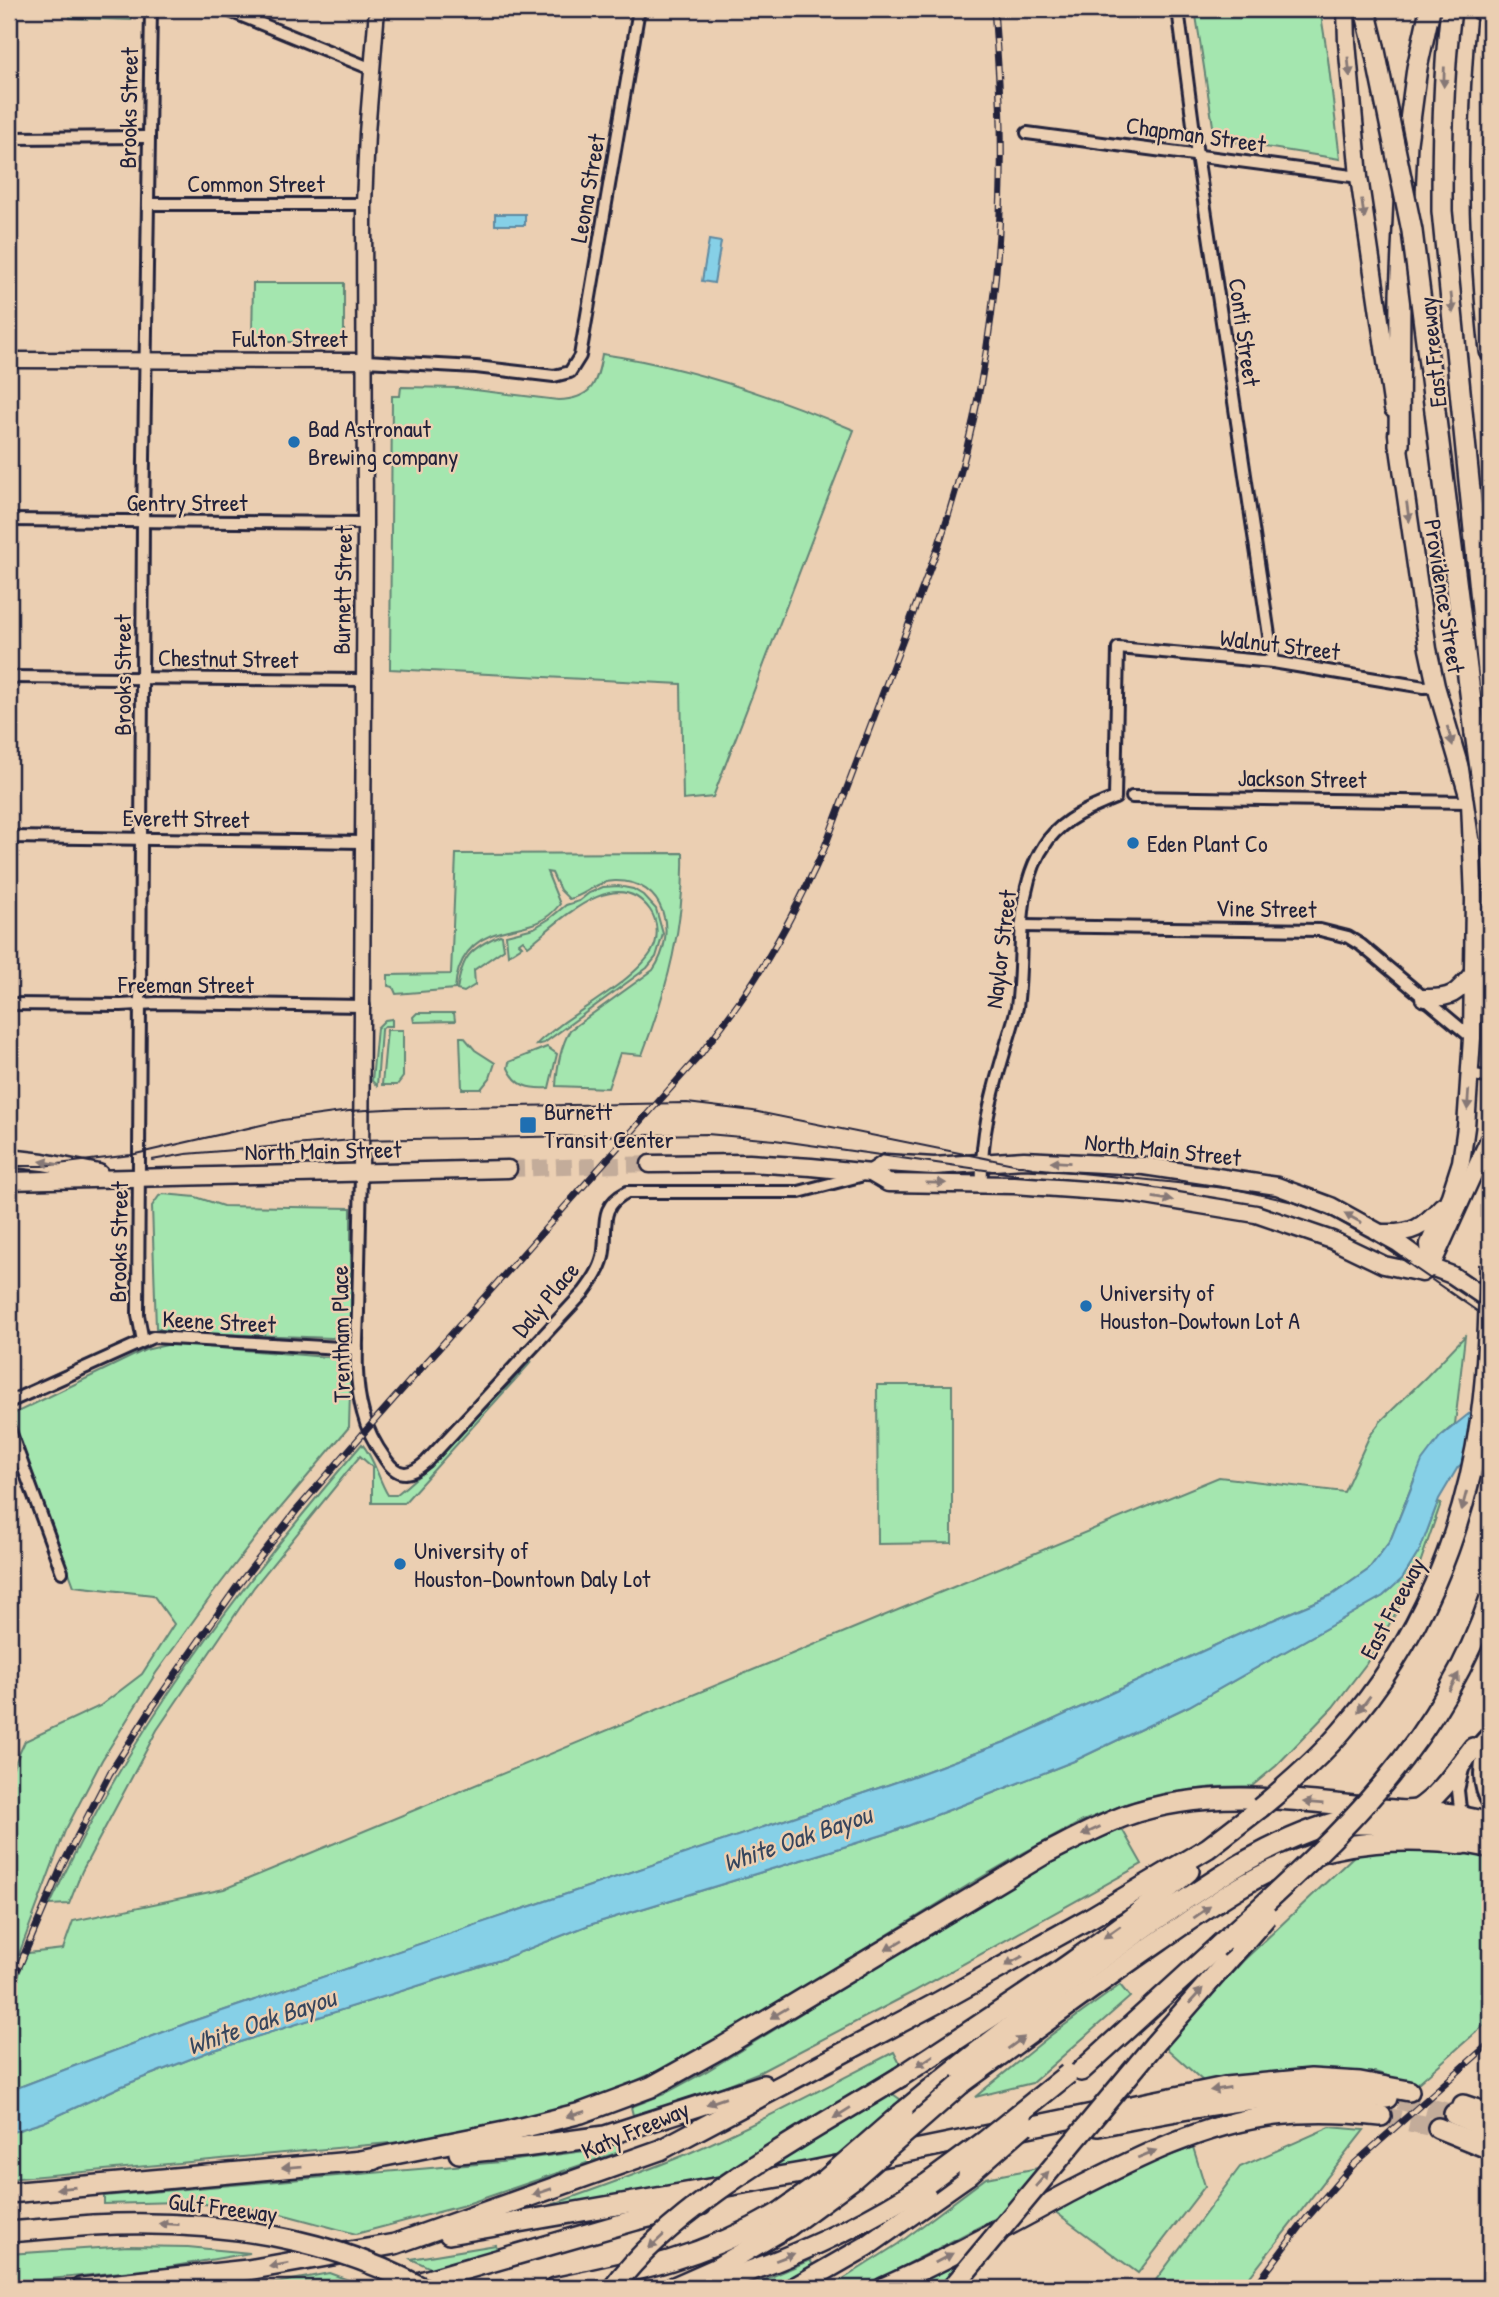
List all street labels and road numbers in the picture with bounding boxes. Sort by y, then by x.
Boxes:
street label: Brooks Street [111,46,145,169]
street label: Chapman Street [1124,108,1269,160]
street label: Leona Street [562,130,612,245]
street label: Common Street [187,167,325,199]
street label: Conti Street [1222,276,1269,389]
street label: East Freeway [1410,295,1454,409]
street label: Fulton Street [231,322,348,354]
street label: Gentry Street [127,486,248,518]
street label: Providence Street [1417,517,1473,676]
street label: Burnett Street [325,524,359,655]
street label: Brooks Street [106,614,138,736]
street label: Walnut Street [1218,621,1343,667]
street label: Chestnut Street [158,641,299,675]
street label: Jackson Street [1237,761,1367,795]
street label: Everett Street [122,801,250,835]
street label: Naylor Street [977,887,1023,1010]
street label: Vine Street [1215,891,1317,925]
street label: Freeman Street [117,968,254,1000]
street label: North Main Street [1083,1125,1243,1173]
street label: North Main Street [244,1133,402,1167]
street label: Brooks Street [101,1180,135,1303]
street label: Daly Place [504,1254,586,1343]
street label: Trentham Place [323,1265,357,1403]
street label: Keene Street [162,1302,277,1340]
street label: East Freeway [1352,1551,1432,1665]
street label: Katy Freeway [576,2092,694,2166]
street label: Gulf Freeway [167,2184,279,2230]

